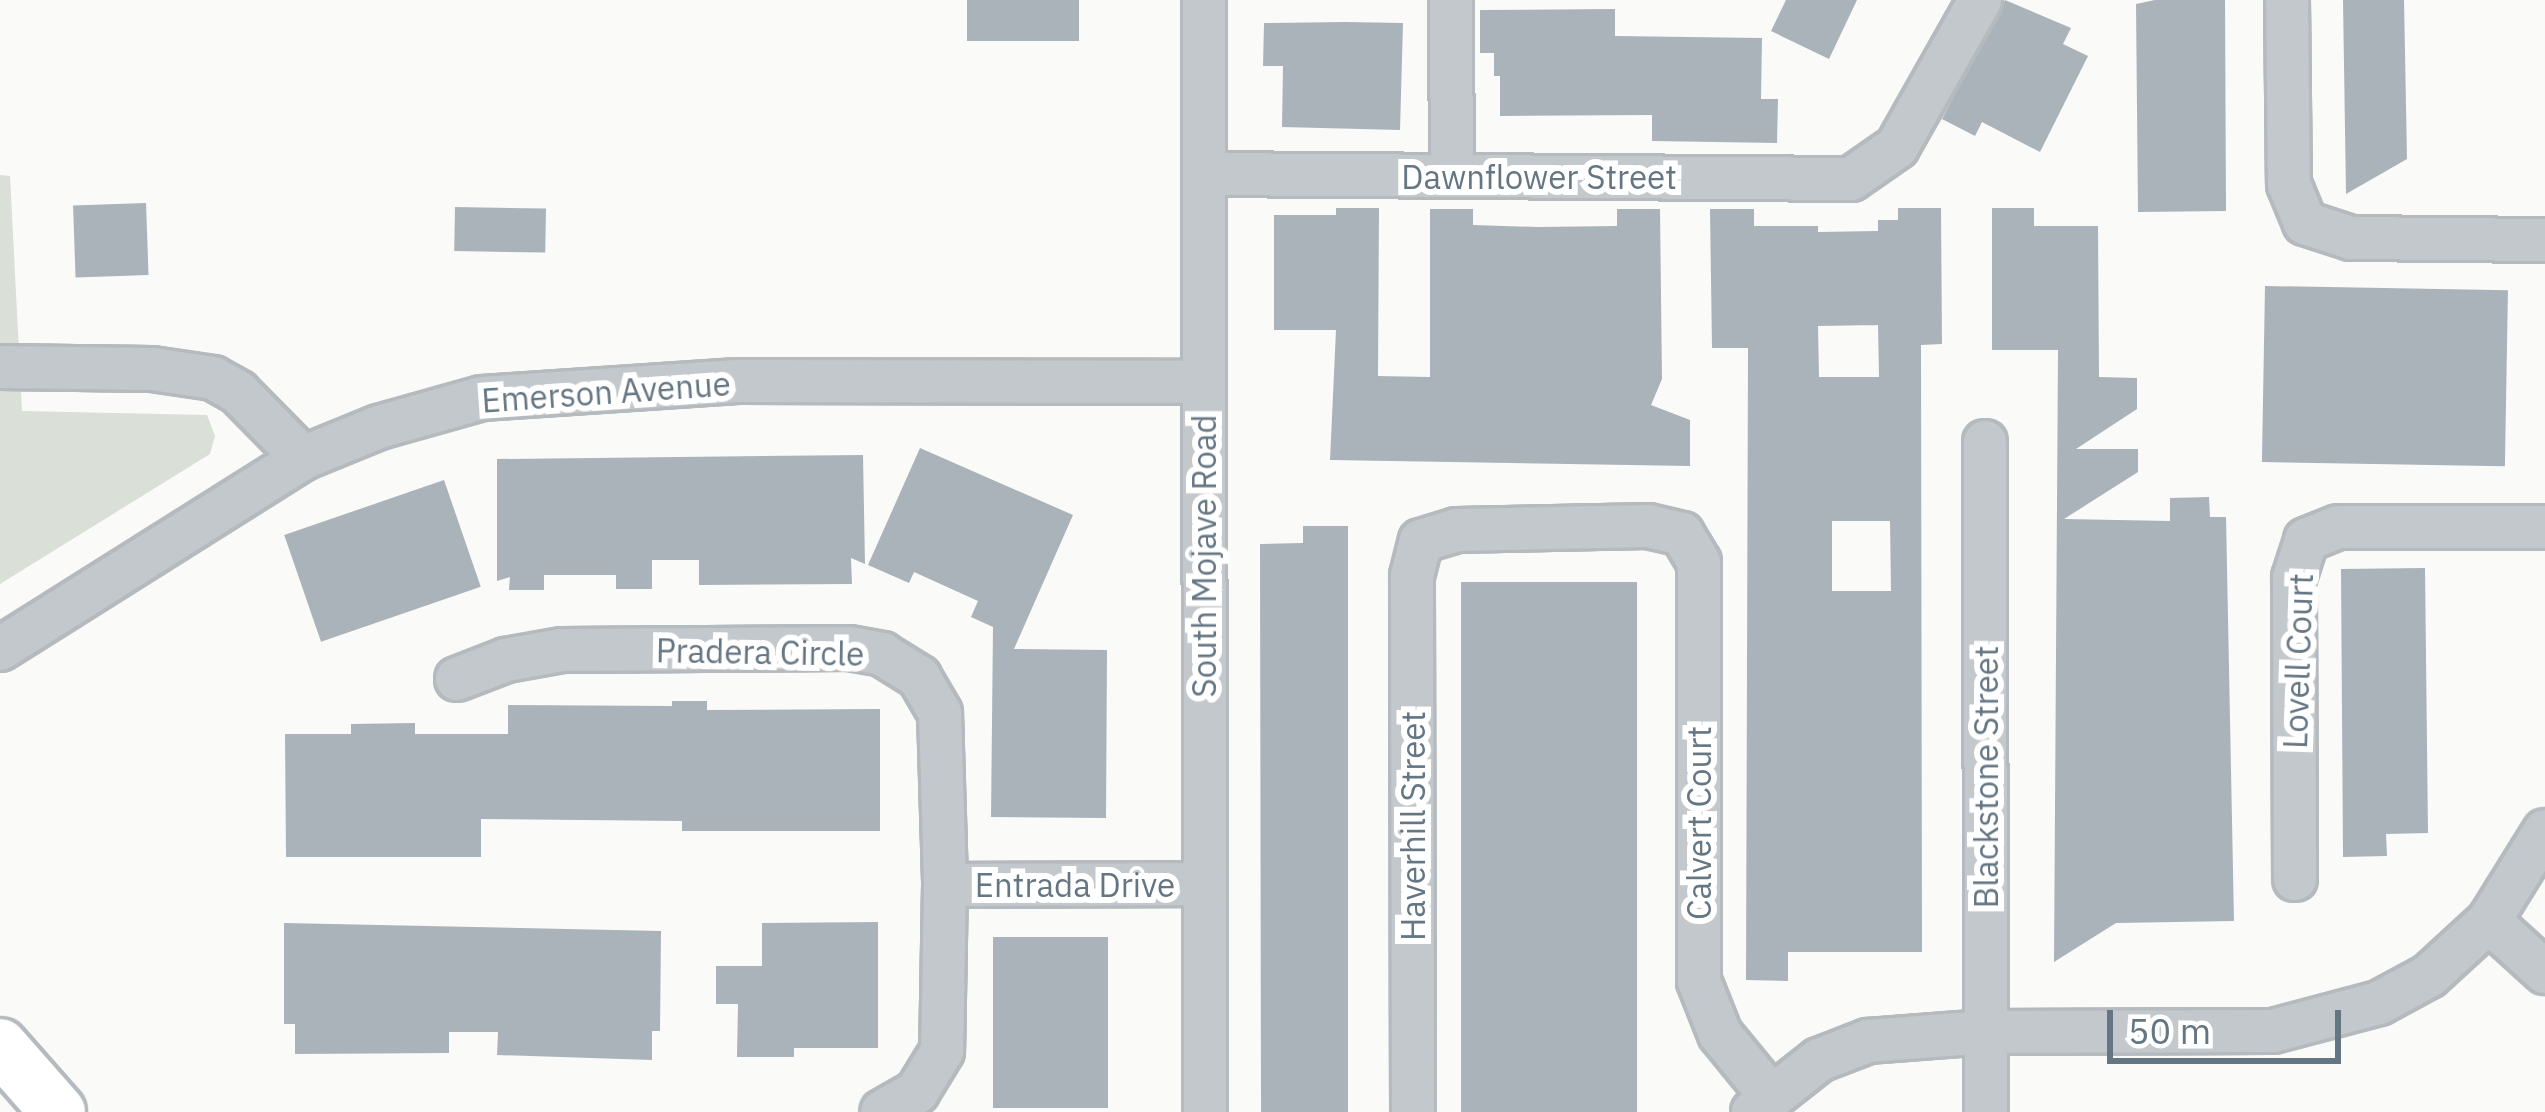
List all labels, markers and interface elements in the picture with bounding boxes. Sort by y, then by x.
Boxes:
street label: Dawnflower Street [1401,157,1677,197]
street label: Emerson Avenue [480,364,732,420]
street label: South Mojave Road [1184,414,1224,698]
street label: Lovell Court [2275,573,2321,749]
street label: Pradera Circle [656,630,864,674]
street label: Blackstone Street [1966,646,2006,908]
street label: Haverhill Street [1393,711,1433,941]
street label: Calvert Court [1679,726,1719,920]
street label: Entrada Drive [975,865,1175,905]
scale bar [2113,986,2347,1060]
text: 50 m [2128,1007,2211,1054]

